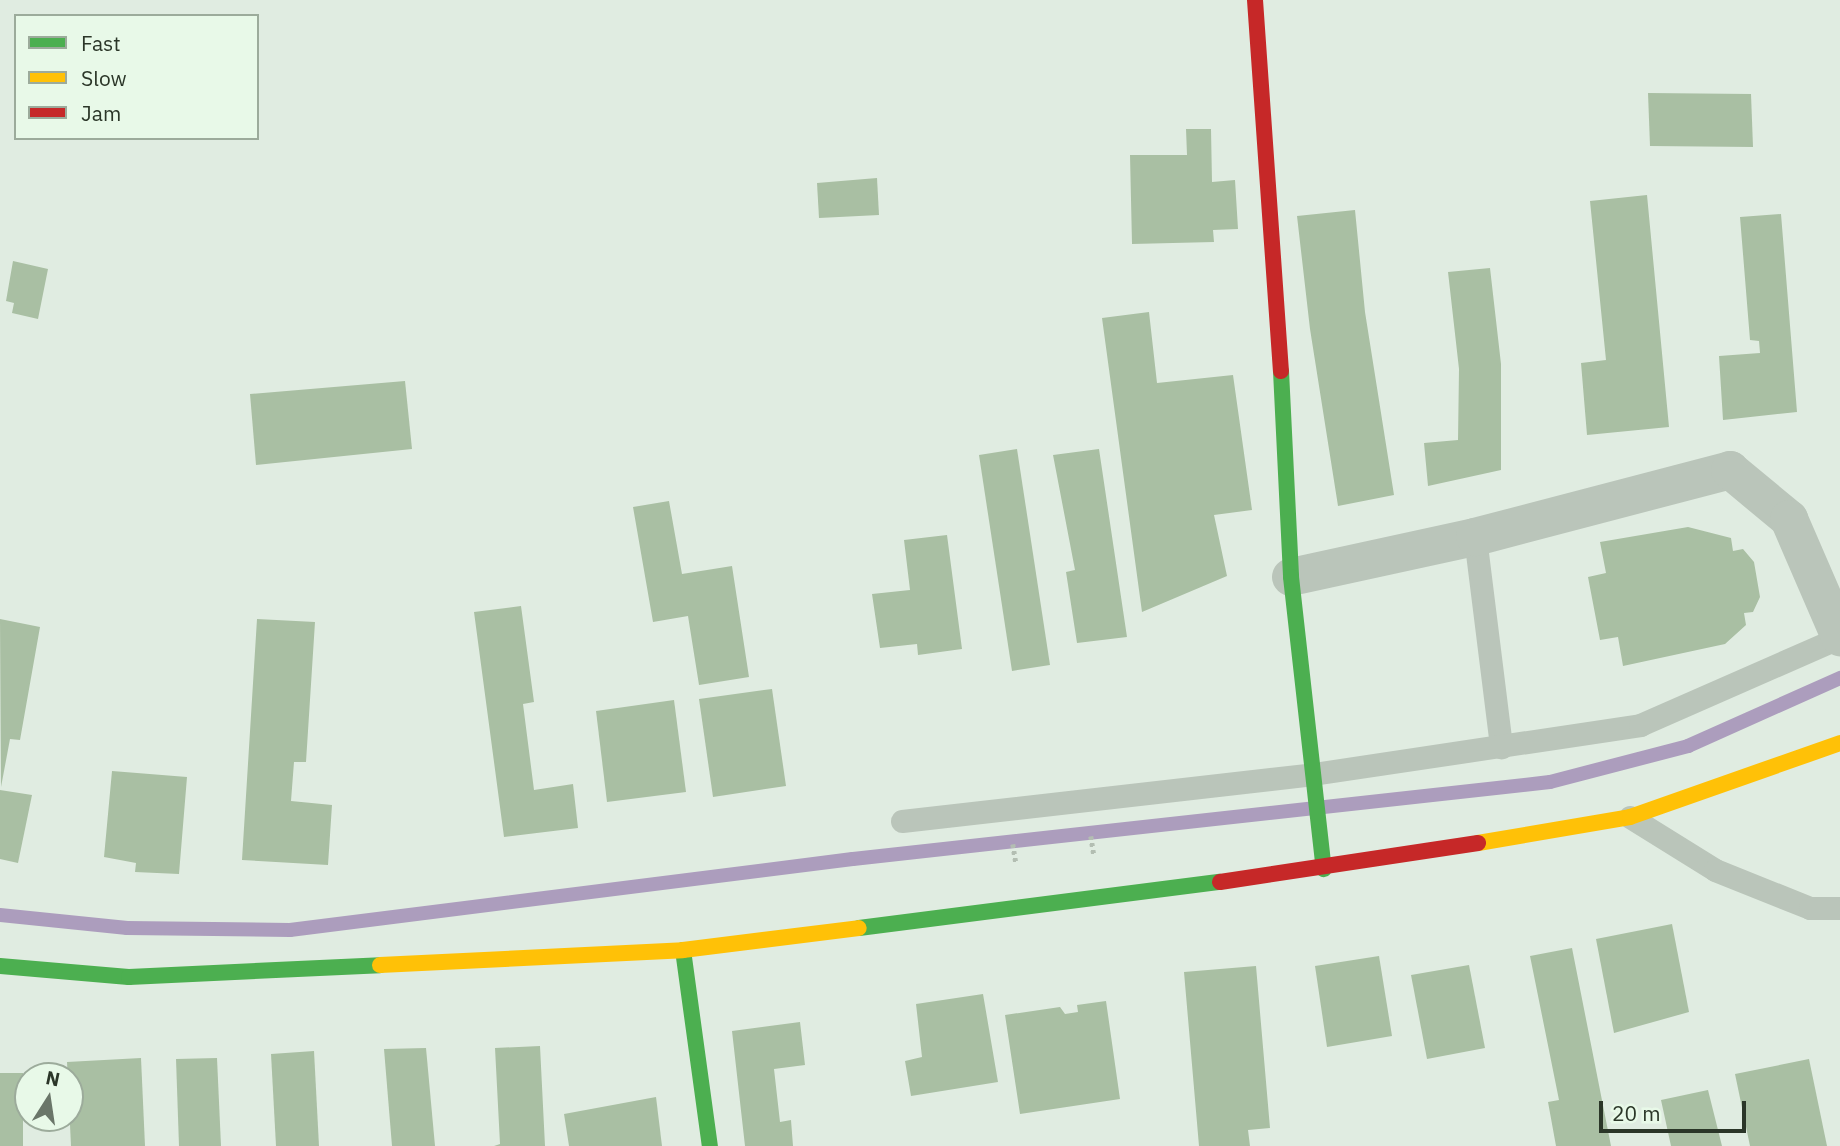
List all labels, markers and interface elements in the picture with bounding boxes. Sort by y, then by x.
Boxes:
legend [14,14,259,140]
text: Fast [81,29,121,57]
text: Slow [81,64,127,92]
text: Jam [81,99,121,127]
north arrow [14,1062,84,1132]
text: N [44,1065,62,1092]
scale bar [1602,1086,1749,1130]
text: 20 m [1612,1099,1661,1127]

